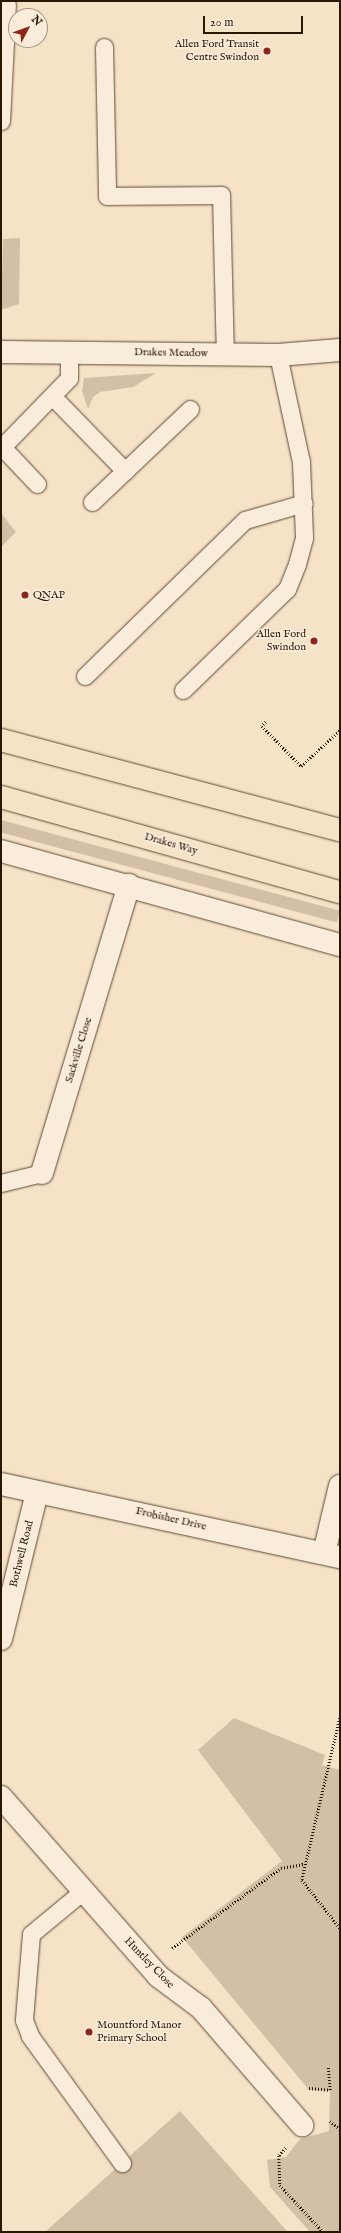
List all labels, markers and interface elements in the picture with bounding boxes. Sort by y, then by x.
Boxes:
north arrow [8,8,48,48]
scale bar [205,8,305,34]
text: N [28,13,45,29]
text: 20 m [210,15,233,30]
place label: Allen Ford Transit Centre Swindon [175,38,259,64]
marker: Allen Ford Transit Centre Swindon [262,46,272,56]
street label: Drakes Meadow [134,346,208,360]
place label: QNAP [33,588,65,602]
marker: QNAP [20,590,30,600]
place label: Allen Ford Swindon [257,628,306,654]
marker: Allen Ford Swindon [309,636,319,646]
street label: Drakes Way [143,830,199,858]
street label: Sackville Close [63,1016,95,1084]
street label: Frobisher Drive [134,1504,208,1534]
street label: Bothwell Road [7,1519,37,1589]
street label: Huntley Close [121,1935,177,1991]
place label: Mountford Manor Primary School [97,2019,181,2045]
marker: Mountford Manor Primary School [84,2027,94,2037]

